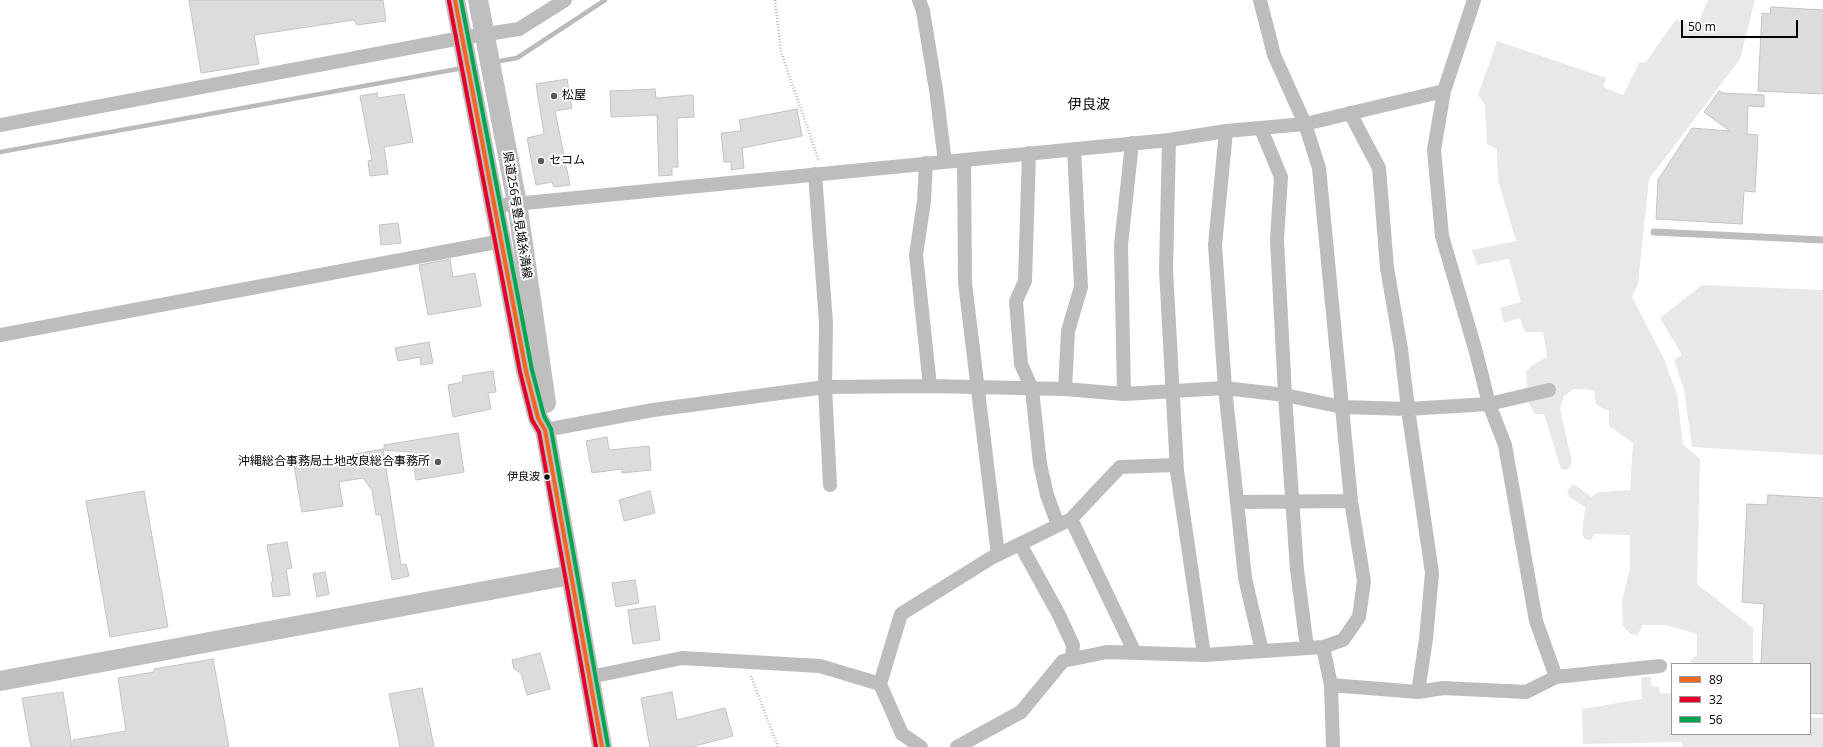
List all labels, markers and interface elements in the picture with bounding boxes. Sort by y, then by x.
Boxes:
scale bar [1683,12,1800,38]
text: 50 m [1688,18,1716,35]
place label: 松屋 [562,89,586,103]
marker: 松屋 [549,91,559,101]
district label: 伊良波 [1068,97,1110,113]
street label: 県道256号豊見城糸満線 [500,150,534,280]
place label: セコム [549,154,585,168]
marker: セコム [536,156,546,166]
place label: 沖縄総合事務局土地改良総合事務所 [238,455,430,469]
marker: 沖縄総合事務局土地改良総合事務所 [433,457,443,467]
place label: 伊良波 [507,470,540,484]
marker: 伊良波 [542,472,552,482]
legend [1671,663,1811,735]
text: 89 [1709,671,1723,688]
text: 32 [1709,691,1723,708]
text: 56 [1709,711,1723,728]

